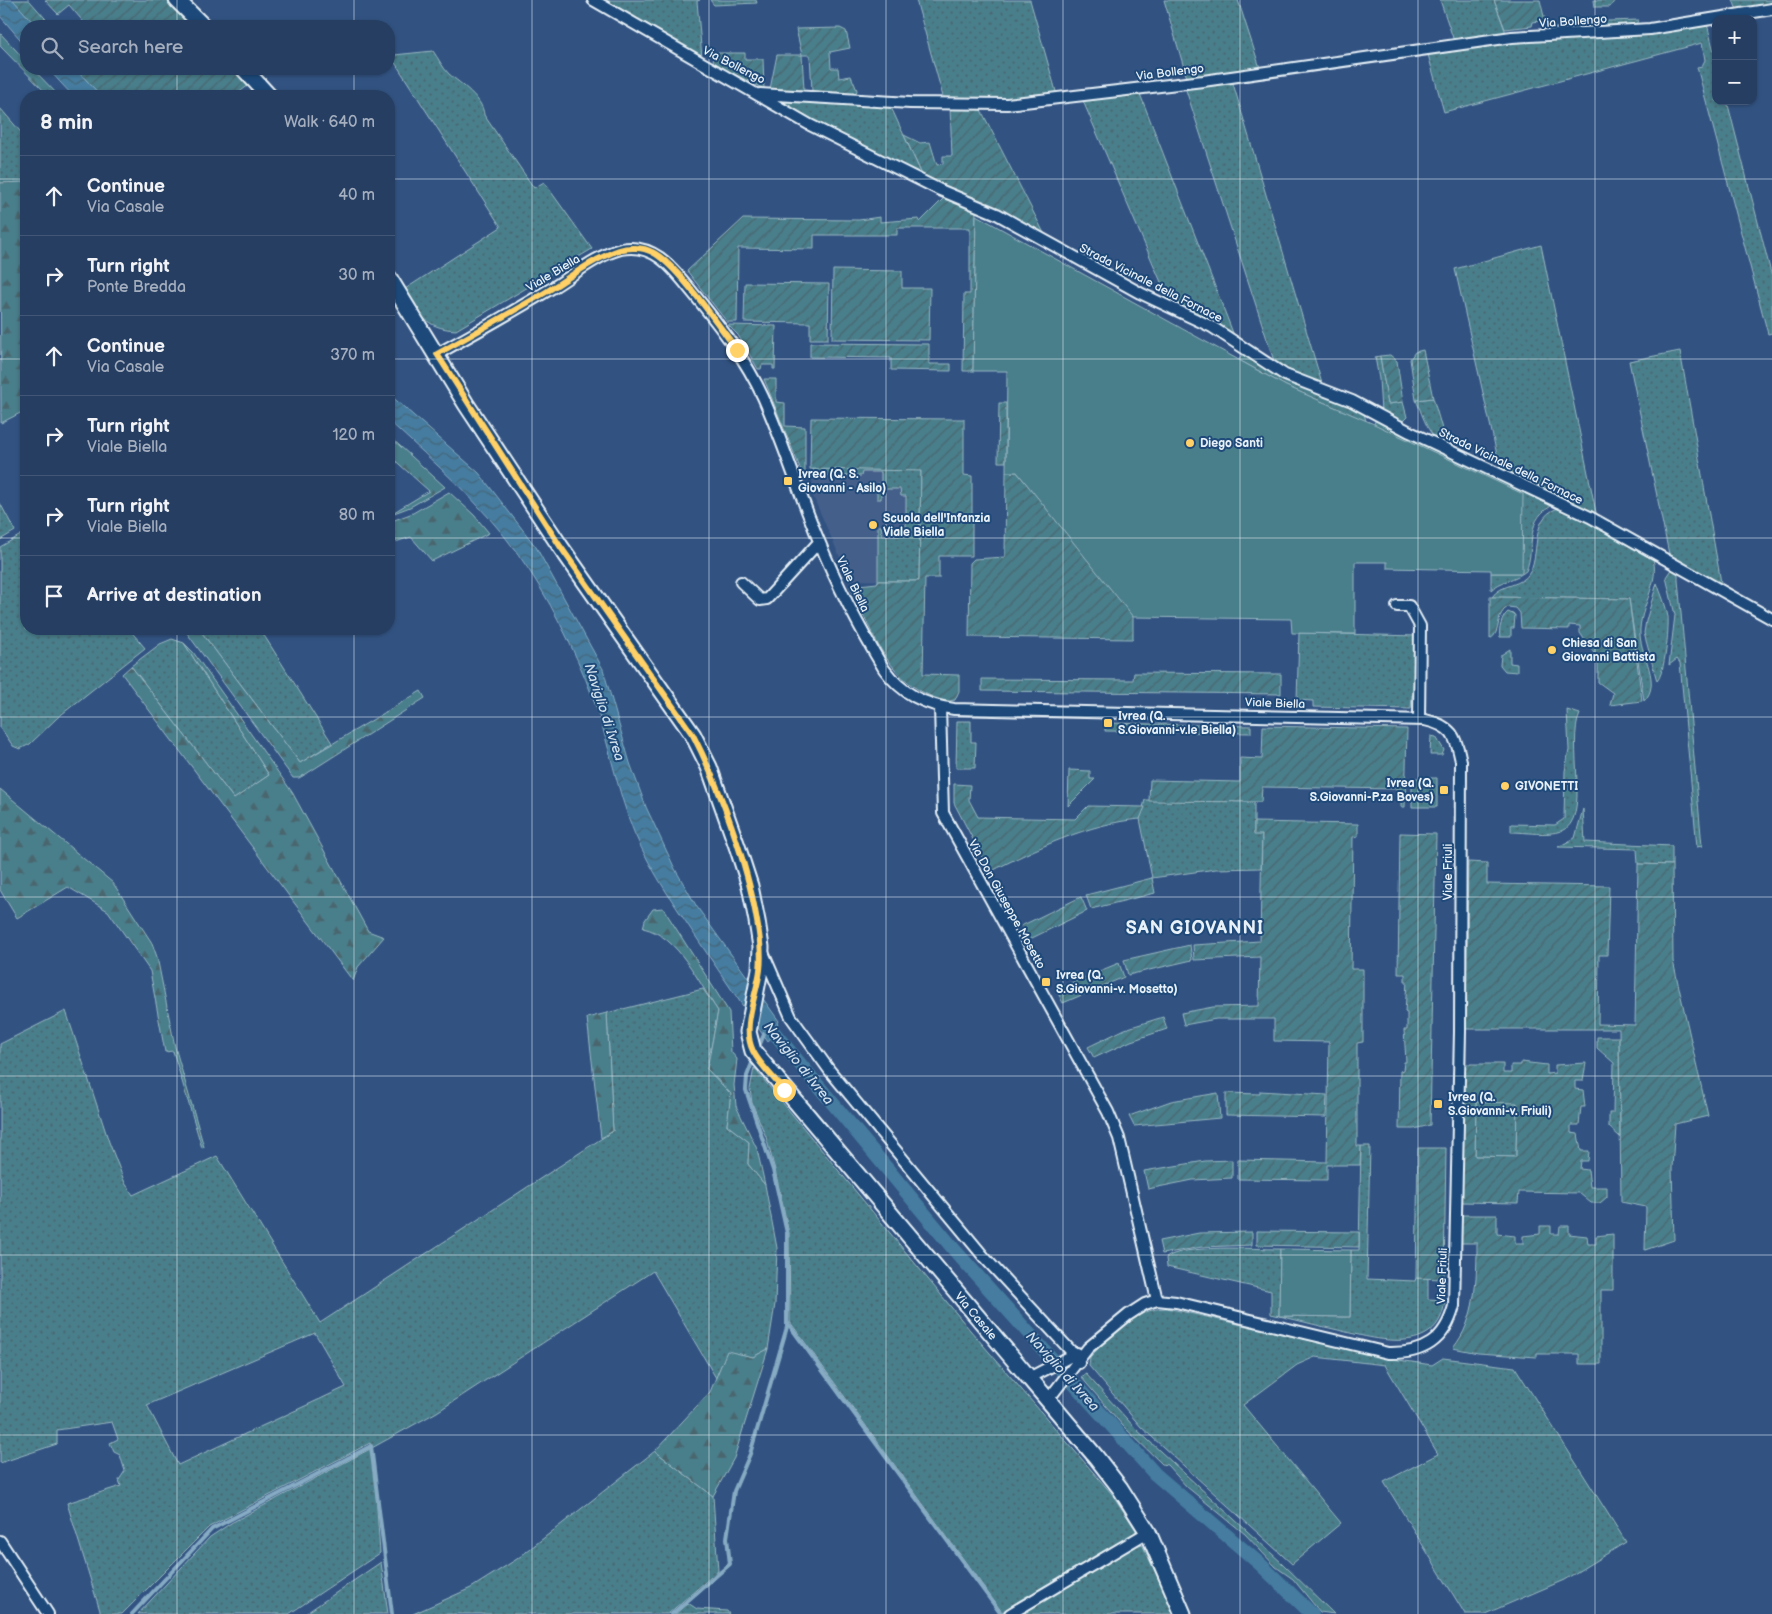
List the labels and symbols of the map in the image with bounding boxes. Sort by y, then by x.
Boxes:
street label: Via Bollengo [1538,12,1608,31]
street label: Via Bollengo [700,43,768,88]
street label: Via Bollengo [1135,61,1205,84]
street label: Strada Vicinale della Fornace [1077,241,1225,326]
street label: Viale Biella [524,251,583,295]
route end [726,339,749,362]
street label: Strada Vicinale della Fornace [1436,425,1585,508]
place label: Diego Santi [1200,436,1263,451]
marker: Diego Santi [1184,437,1196,449]
place label: Ivrea (Q. S. Giovanni - Asilo) [798,467,886,496]
marker: Ivrea (Q. S. Giovanni - Asilo) [782,475,794,487]
place label: Scuola dell'Infanzia Viale Biella [883,511,990,540]
marker: Scuola dell'Infanzia Viale Biella [867,519,879,531]
street label: Viale Biella [833,554,873,615]
place label: Chiesa di San Giovanni Battista [1562,636,1655,665]
marker: Chiesa di San Giovanni Battista [1546,644,1558,656]
water label: Naviglio di Ivrea [581,661,628,763]
street label: Viale Biella [1245,695,1306,712]
place label: Ivrea (Q. S.Giovanni-v.le Biella) [1118,709,1236,738]
marker: Ivrea (Q. S.Giovanni-v.le Biella) [1102,717,1114,729]
place label: Ivrea (Q. S.Giovanni-P.za Boves) [1310,776,1434,805]
place label: GIVONETTI [1515,779,1578,794]
marker: GIVONETTI [1499,780,1511,792]
marker: Ivrea (Q. S.Giovanni-P.za Boves) [1438,784,1450,796]
street label: Via Don Giuseppe Mosetto [965,837,1048,972]
street label: Viale Friuli [1441,844,1456,900]
district label: SAN GIOVANNI [1126,918,1264,939]
place label: Ivrea (Q. S.Giovanni-v. Mosetto) [1056,968,1178,997]
marker: Ivrea (Q. S.Giovanni-v. Mosetto) [1040,976,1052,988]
water label: Naviglio di Ivrea [760,1019,837,1108]
route start [773,1079,796,1102]
place label: Ivrea (Q. S.Giovanni-v. Friuli) [1448,1090,1552,1119]
marker: Ivrea (Q. S.Giovanni-v. Friuli) [1432,1098,1444,1110]
street label: Viale Friuli [1434,1247,1451,1304]
street label: Via Casale [951,1289,1000,1343]
water label: Naviglio di Ivrea [1022,1328,1103,1415]

